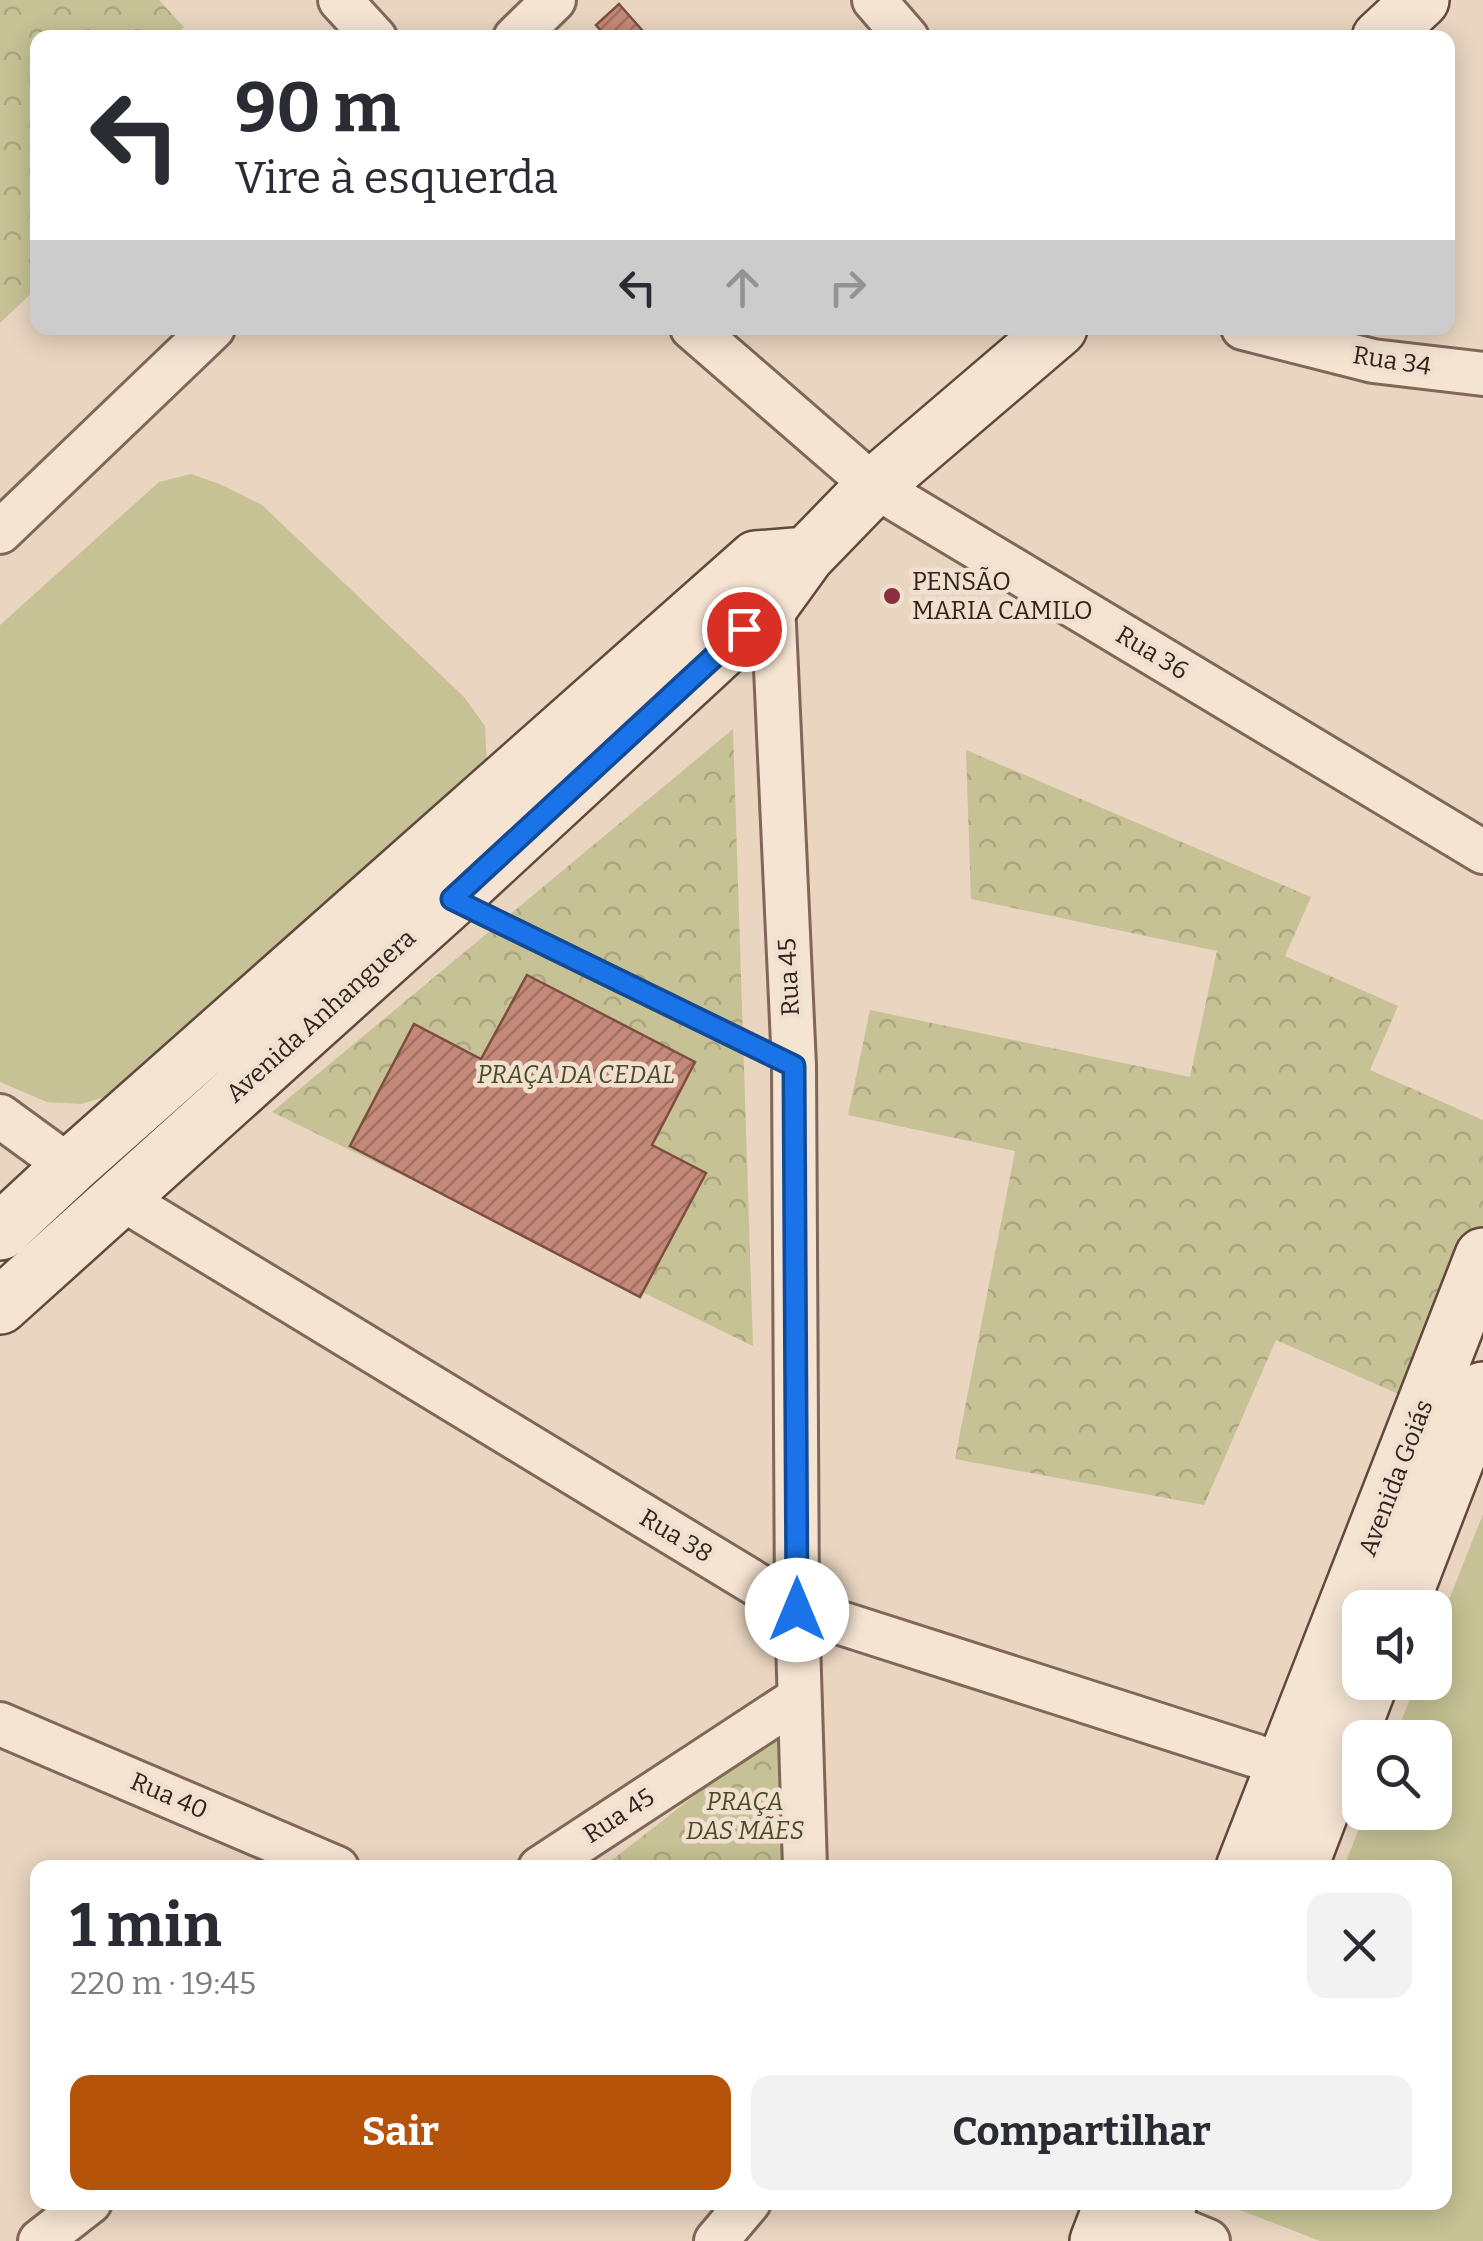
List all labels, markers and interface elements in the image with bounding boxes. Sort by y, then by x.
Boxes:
text: 90 m [235,66,400,150]
icon: left [70,70,200,200]
text: Vire à esquerda [235,151,558,205]
icon: left [610,260,665,315]
icon: ahead [715,260,770,315]
icon: right [820,260,875,315]
street label: Rua 34 [1351,340,1434,382]
place label: PENSÃO MARIA CAMILO [912,566,1093,626]
marker: PENSÃO MARIA CAMILO [881,585,903,607]
pin [702,587,787,672]
icon: arrive [717,602,772,657]
street label: Rua 36 [1110,620,1194,686]
street label: Avenida Anhanguera [220,923,422,1109]
street label: Rua 45 [772,937,806,1017]
park label: PRAÇA DA CEDAL [477,1060,675,1090]
street label: Avenida Goiás [1352,1396,1440,1560]
street label: Rua 38 [634,1503,718,1569]
position arrow [745,1558,849,1662]
map controls [1342,1590,1452,1830]
button: sound [1342,1590,1452,1700]
button: search [1342,1720,1452,1830]
street label: Rua 40 [126,1766,212,1826]
street label: Rua 45 [578,1782,660,1850]
park label: PRAÇA DAS MÃES [686,1787,804,1846]
text: 1 min [70,1890,222,1962]
button: close [1307,1893,1412,1998]
text: 220 m · 19:45 [70,1964,256,2002]
button: Sair [70,2075,731,2190]
button: Compartilhar [751,2075,1412,2190]

